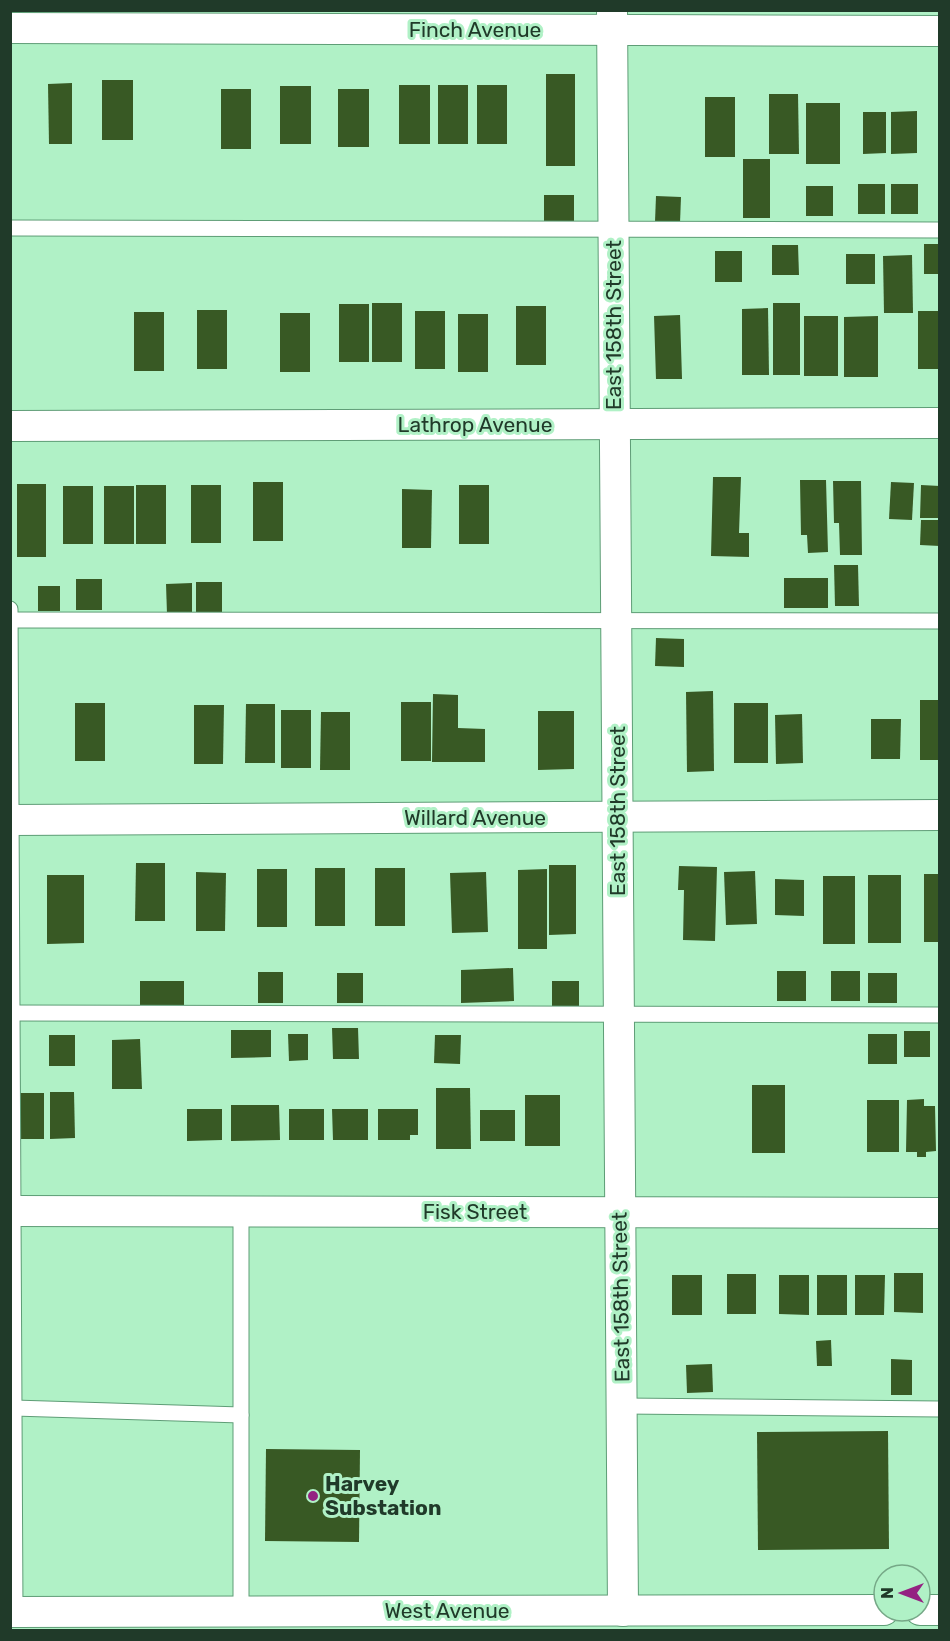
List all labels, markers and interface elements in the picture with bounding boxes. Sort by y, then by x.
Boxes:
street label: Finch Avenue [409,17,541,42]
street label: East 158th Street [601,240,626,410]
street label: Lathrop Avenue [398,412,552,437]
street label: East 158th Street [605,726,630,896]
street label: Willard Avenue [404,805,546,830]
street label: Fisk Street [423,1199,527,1224]
street label: East 158th Street [607,1212,634,1382]
place label: Harvey Substation [325,1471,441,1520]
marker: Harvey Substation [306,1489,320,1503]
north arrow [872,1563,932,1623]
text: N [878,1587,897,1599]
street label: West Avenue [384,1598,510,1623]

